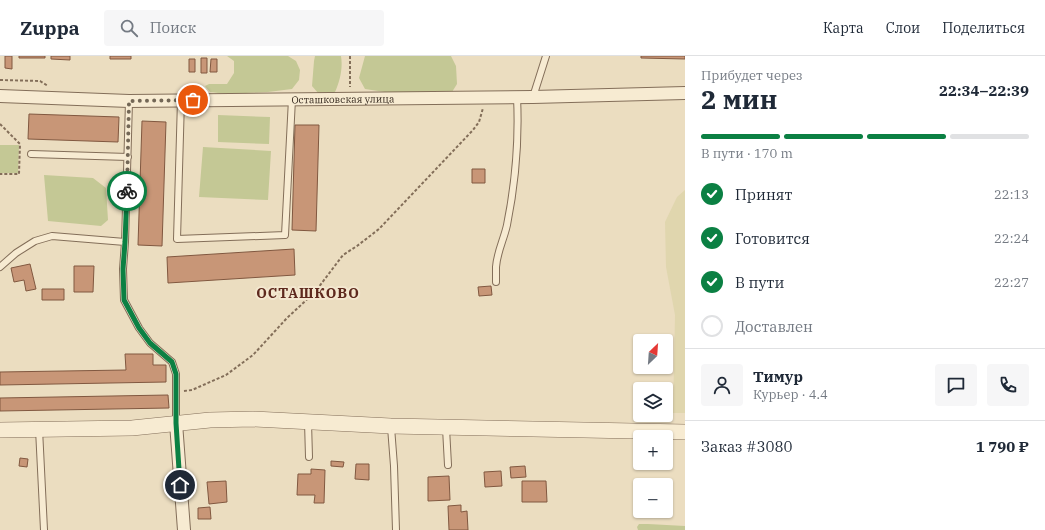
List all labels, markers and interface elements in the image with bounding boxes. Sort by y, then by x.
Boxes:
search box [104,10,384,46]
text: Zuppa [20,16,80,40]
icon: search [118,17,140,39]
text: Поиск [150,18,196,37]
text: Карта [823,19,864,37]
text: Слои [886,19,920,37]
text: Поделиться [942,19,1025,37]
text: Прибудет через [701,67,803,84]
text: 22:34–22:39 [939,81,1029,100]
text: 2 мин [701,82,777,116]
pin [176,83,210,117]
icon: bag [182,89,204,111]
street label: Осташковская улица [291,92,395,106]
text: В пути · 170 m [701,145,793,162]
courier [107,171,147,211]
icon: bike [116,180,138,202]
icon: check [701,183,723,205]
text: Принят [735,185,792,204]
text: 22:13 [994,186,1029,203]
icon: check [701,227,723,249]
text: Готовится [735,229,810,248]
text: 22:24 [994,230,1029,247]
icon: check [701,271,723,293]
text: В пути [735,273,784,292]
text: 22:27 [994,274,1029,291]
district label: ОСТАШКОВО [256,284,360,302]
text: Доставлен [735,317,813,336]
north arrow [633,334,673,374]
map controls [633,334,673,518]
button: person [701,364,743,406]
button: chat [935,364,977,406]
button: phone [987,364,1029,406]
text: Тимур [753,367,803,386]
button: layers [633,382,673,422]
text: Курьер · 4.4 [753,386,828,403]
button: + [633,430,673,470]
text: Заказ #3080 [701,437,793,456]
text: 1 790 ₽ [976,437,1029,456]
pin [163,468,197,502]
icon: home [169,474,191,496]
button: − [633,478,673,518]

